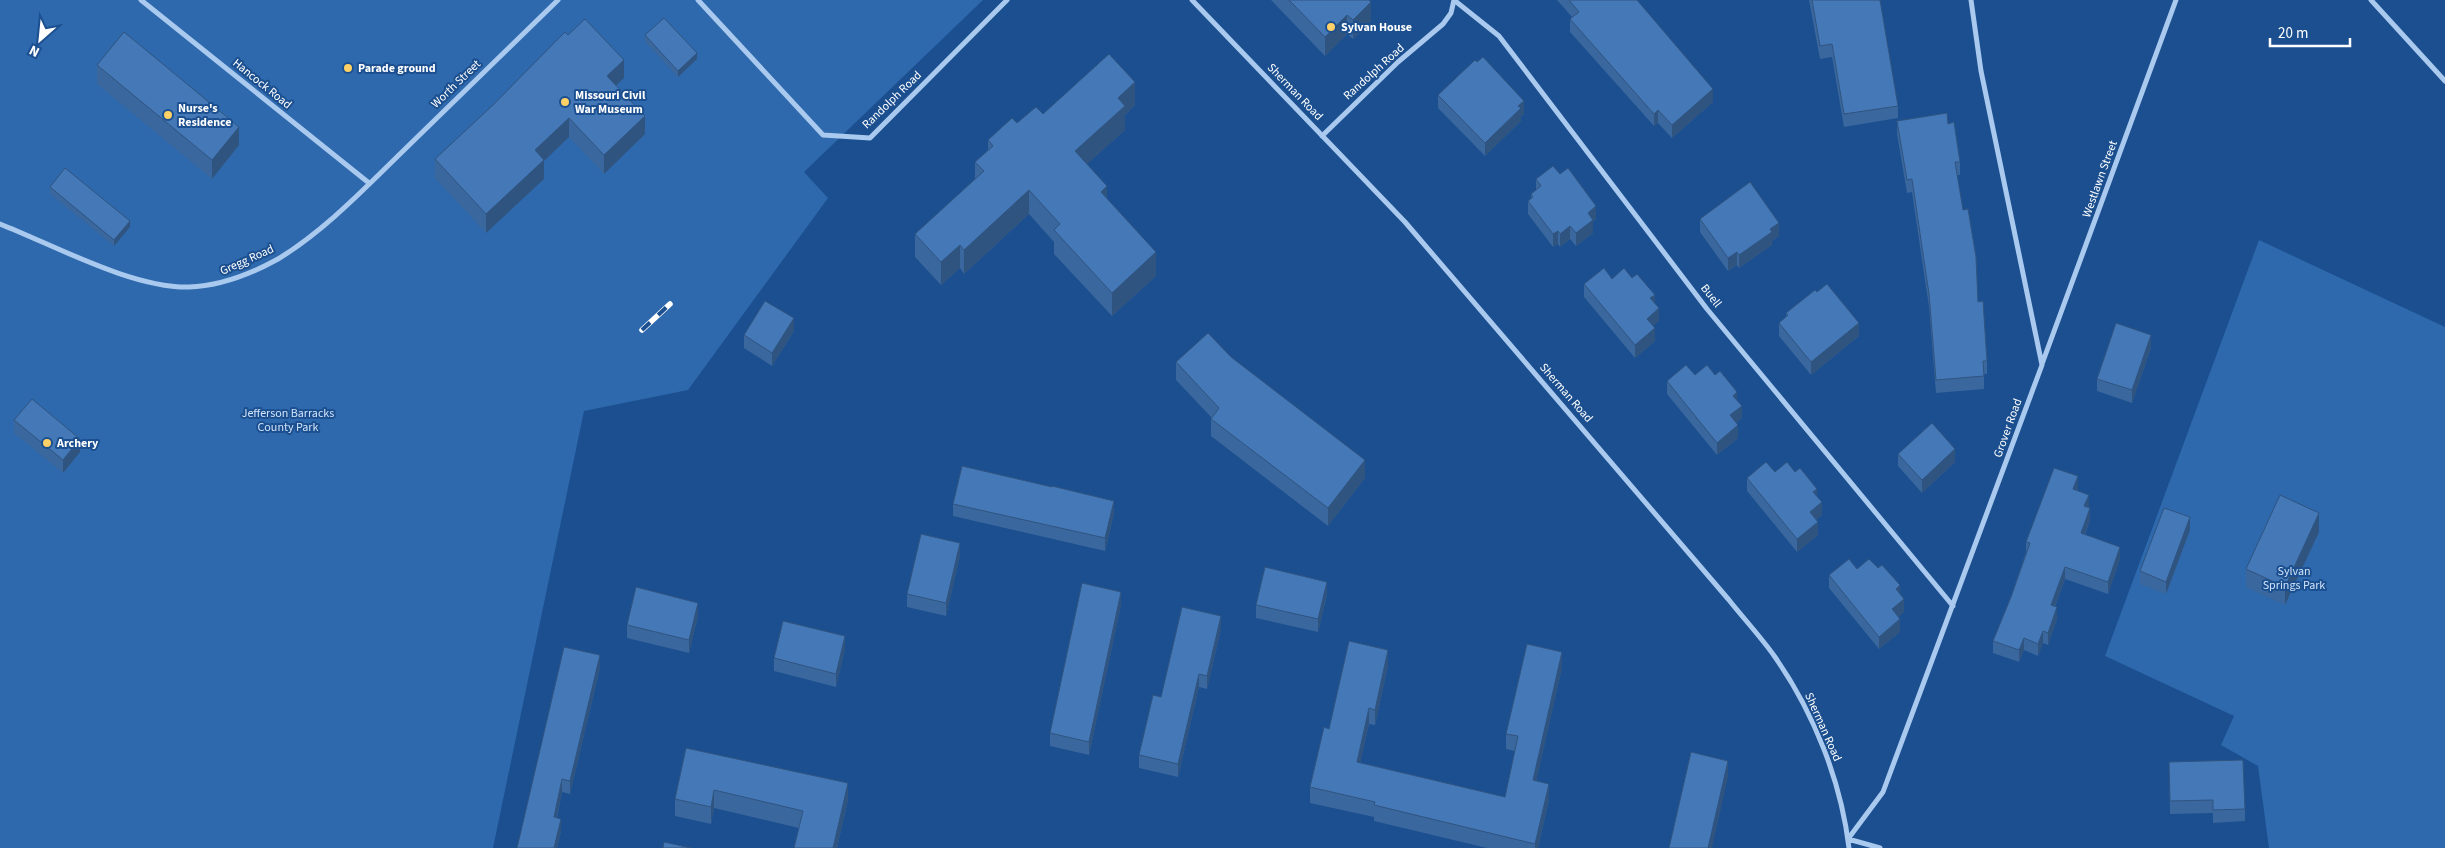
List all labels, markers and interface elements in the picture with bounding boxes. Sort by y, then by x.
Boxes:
north arrow [15,15,65,65]
scale bar [2270,15,2350,47]
place label: Sylvan House [1341,19,1412,36]
marker: Sylvan House [1325,21,1337,33]
text: 20 m [2278,23,2308,44]
text: N [26,40,43,62]
street label: Randolph Road [1340,40,1408,104]
street label: Hancock Road [229,55,295,113]
street label: Worth Street [427,56,485,112]
place label: Parade ground [358,60,436,77]
street label: Sherman Road [1263,60,1327,124]
marker: Parade ground [342,62,354,74]
street label: Randolph Road [858,67,926,133]
place label: Missouri Civil War Museum [575,87,646,118]
marker: Missouri Civil War Museum [559,96,571,108]
place label: Nurse's Residence [178,100,232,131]
marker: Nurse's Residence [162,109,174,121]
street label: Westlawn Street [2078,138,2122,220]
street label: Gregg Road [217,241,277,279]
street label: Buell [1696,281,1726,311]
street label: Sherman Road [1535,360,1597,426]
street label: Grover Road [1989,396,2027,460]
park label: Jefferson Barracks County Park [242,405,334,436]
place label: Archery [56,435,99,452]
marker: Archery [41,437,53,449]
park label: Sylvan Springs Park [2263,563,2325,594]
street label: Sherman Road [1800,690,1846,764]

